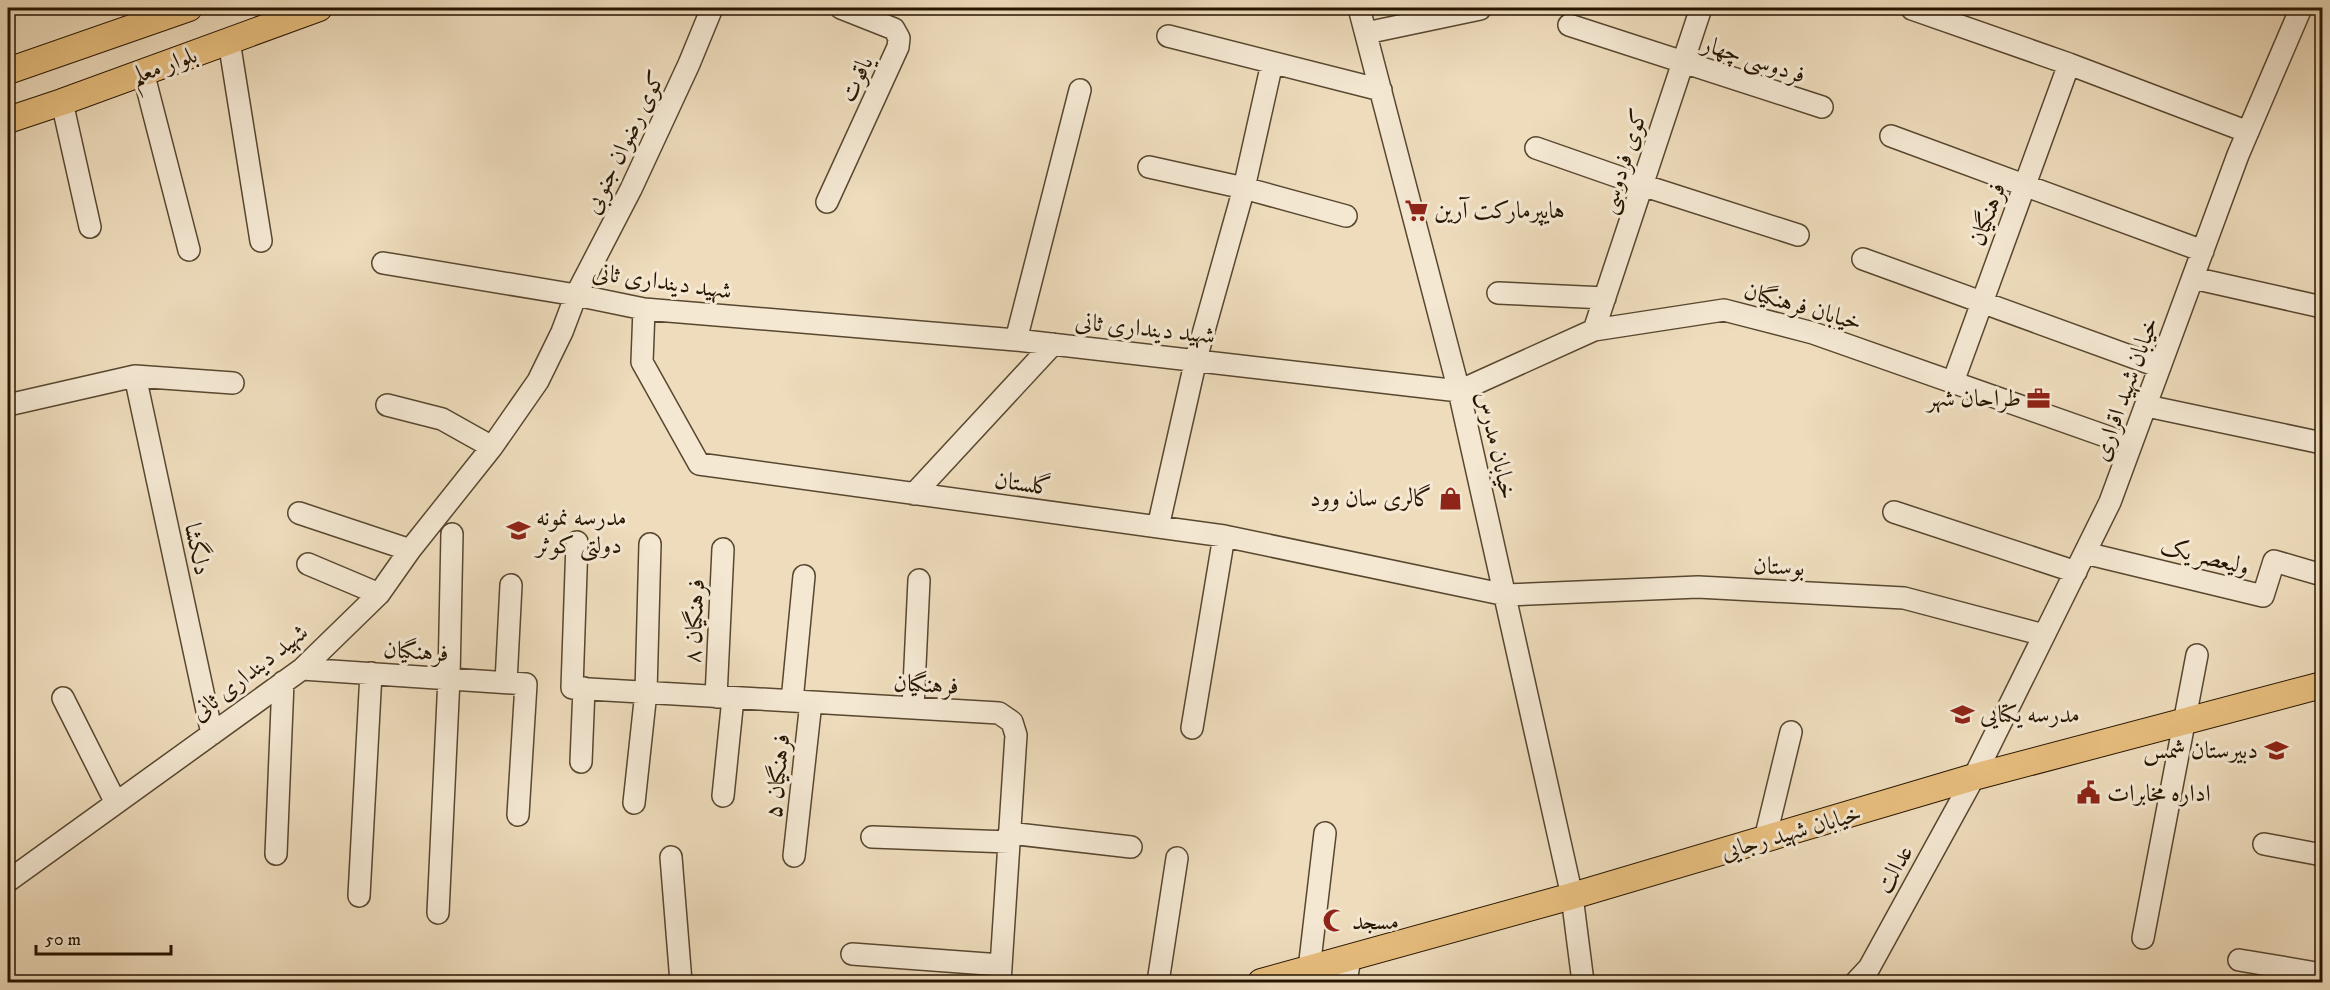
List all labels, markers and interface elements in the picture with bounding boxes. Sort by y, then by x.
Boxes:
street label: فردوسی چهار [1696,29,1809,92]
street label: بلوار معلم [127,40,204,99]
street label: یاقوت [833,50,881,107]
street label: کوی رضوان جنوبی [577,66,673,219]
street label: کوی فردوسی [1593,105,1656,218]
street label: فرهنگیان [1963,178,2013,250]
place label: هایپرمارکت آرین [1434,196,1565,226]
supermarket icon: هایپرمارکت آرین [1403,197,1429,223]
street label: شهید دینداری ثانی [590,257,734,307]
street label: خیابان فرهنگیان [1740,276,1865,338]
street label: شهید دینداری ثانی [1073,307,1216,351]
street label: خیابان شهید اقراری [2086,313,2166,466]
place label: طراحان شهر [1925,384,2021,414]
office icon: طراحان شهر [2026,385,2052,411]
street label: خیابان مدرس [1469,388,1523,502]
street label: گلستان [992,464,1054,503]
place label: گالری سان وود [1310,483,1432,514]
shop icon: گالری سان وود [1437,485,1463,511]
place label: مدرسه نمونه دولتی کوثر [533,503,627,562]
school or university icon: مدرسه نمونه دولتی کوثر [505,518,531,544]
street label: دلگشا [177,520,218,578]
street label: ولیعصر یک [2157,531,2252,583]
street label: بوستان [1752,551,1805,583]
street label: فرهنگیان ۸ [678,578,712,664]
street label: شهید دینداری ثانی [185,618,314,728]
street label: فرهنگیان [382,635,450,669]
street label: فرهنگیان [893,668,959,702]
place label: مدرسه یکتایی [1980,700,2080,730]
school or university icon: مدرسه یکتایی [1949,701,1975,727]
street label: فرهنگیان ۵ [759,732,797,820]
place label: دبیرستان شمس [2143,736,2258,766]
school or university icon: دبیرستان شمس [2263,737,2289,763]
place label: اداره مخابرات [2107,779,2211,809]
public building icon: اداره مخابرات [2076,780,2102,806]
street label: خیابان شهید رجایی [1718,799,1865,867]
street label: عدالت [1869,840,1920,899]
place label: مسجد [1352,907,1399,937]
mosque icon: مسجد [1321,908,1347,934]
scale bar [36,918,171,956]
text: 50 m [45,929,81,951]

